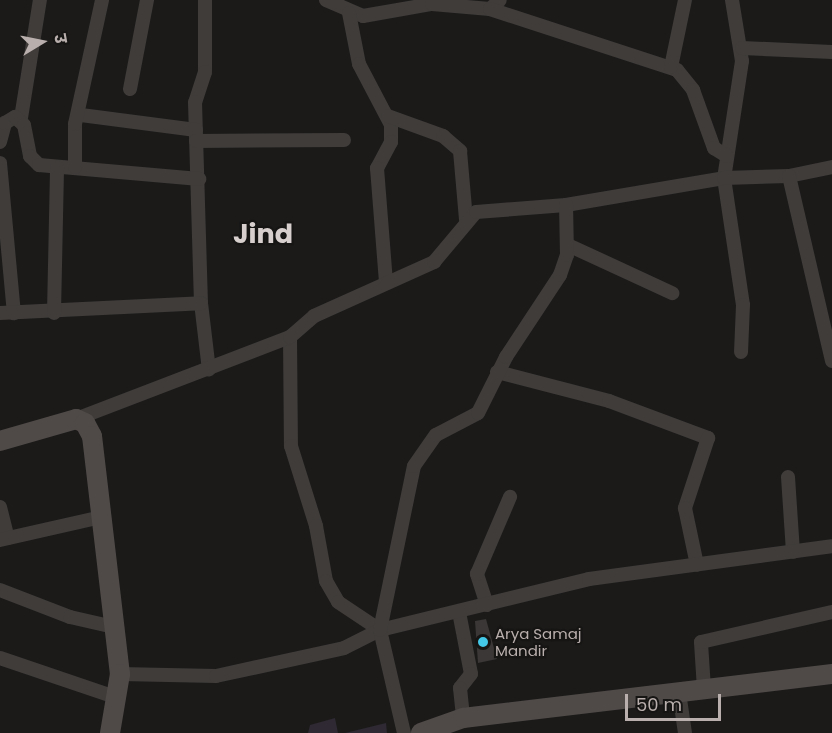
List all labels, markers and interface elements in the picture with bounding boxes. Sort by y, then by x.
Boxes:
north arrow [12,12,72,72]
text: उ [48,32,72,45]
district label: Jind [233,218,293,250]
place label: Arya Samaj Mandir [495,624,582,659]
marker: Arya Samaj Mandir [476,635,490,649]
scale bar [628,682,724,720]
text: 50 m [636,692,682,717]

